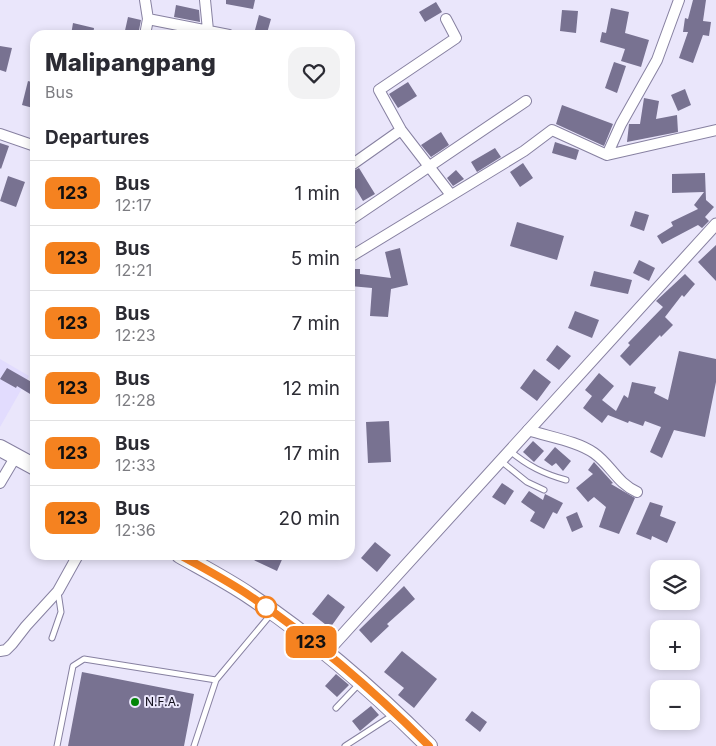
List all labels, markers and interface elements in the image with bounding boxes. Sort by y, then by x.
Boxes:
button: heart [288,47,340,99]
text: Malipangpang [45,48,216,77]
text: Bus [45,82,73,102]
text: Departures [45,126,149,149]
text: Bus [115,172,150,195]
text: 123 [57,182,88,203]
text: 1 min [294,182,340,205]
text: 12:17 [115,195,151,215]
text: Bus [115,237,150,260]
text: 123 [57,247,88,268]
text: 5 min [291,247,340,270]
text: 12:21 [115,260,152,280]
text: Bus [115,302,150,325]
text: 123 [57,312,88,333]
text: 7 min [291,312,340,335]
text: 12:23 [115,325,156,345]
text: Bus [115,367,150,390]
text: 123 [57,377,88,398]
text: 12 min [283,377,340,400]
text: 12:28 [115,390,156,410]
text: Bus [115,432,150,455]
text: 123 [57,442,88,463]
text: 17 min [284,442,340,465]
text: 12:33 [115,455,156,475]
text: Bus [115,497,150,520]
text: 123 [57,507,88,528]
text: 20 min [279,507,340,530]
text: 12:36 [115,520,156,540]
map controls [650,560,700,730]
button: layers [650,560,700,610]
unlabelled marker [255,596,277,618]
button: + [650,620,700,670]
line badge: 123 [282,626,340,658]
text: 123 [296,631,326,652]
button: − [650,680,700,730]
place label: N.F.A. [145,694,179,709]
marker: N.F.A. [129,696,141,708]

